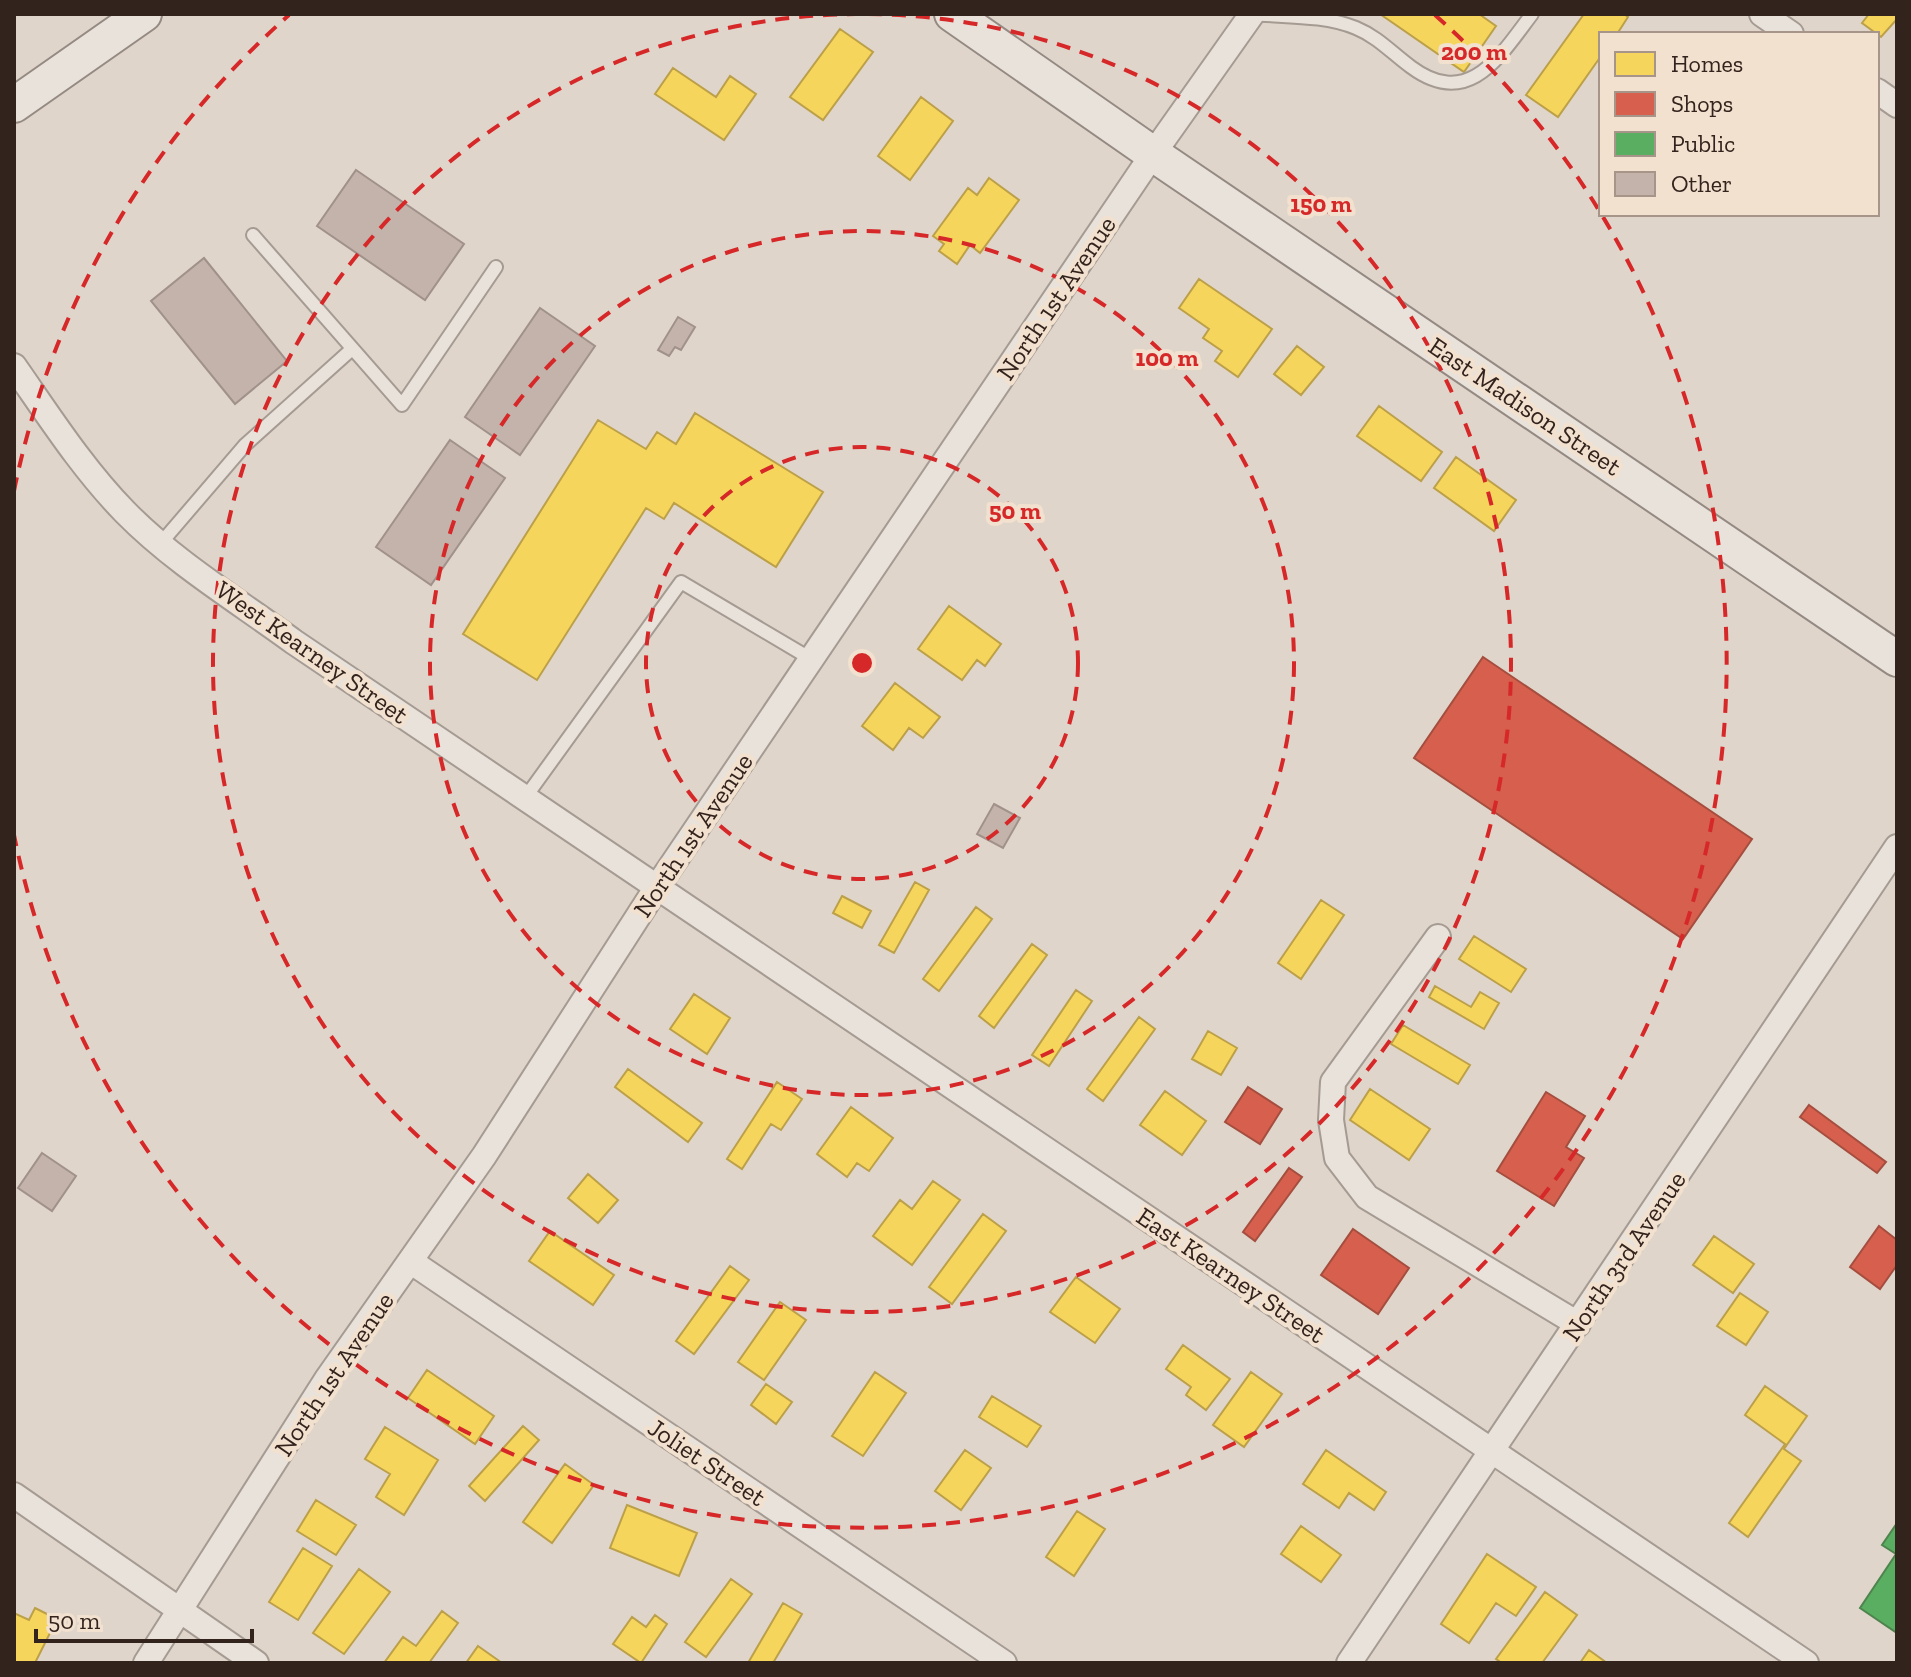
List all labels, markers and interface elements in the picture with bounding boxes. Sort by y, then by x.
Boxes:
legend [1599,32,1879,216]
text: 200 m [1441,37,1507,66]
text: Homes [1671,49,1743,78]
text: Shops [1671,89,1733,118]
text: Public [1671,129,1735,158]
text: Other [1671,169,1732,198]
text: 150 m [1290,189,1352,218]
street label: North 1st Avenue [989,210,1123,386]
street label: East Madison Street [1423,330,1628,483]
text: 100 m [1136,343,1198,372]
text: 50 m [989,496,1041,525]
street label: West Kearney Street [210,574,415,731]
centre of rings [848,649,876,677]
street label: North 1st Avenue [626,747,760,923]
street label: North 3rd Avenue [1555,1165,1693,1347]
street label: East Kearney Street [1131,1200,1332,1350]
street label: North 1st Avenue [267,1286,401,1462]
street label: Joliet Street [642,1411,772,1513]
scale bar [36,1593,252,1643]
text: 50 m [48,1606,101,1635]

